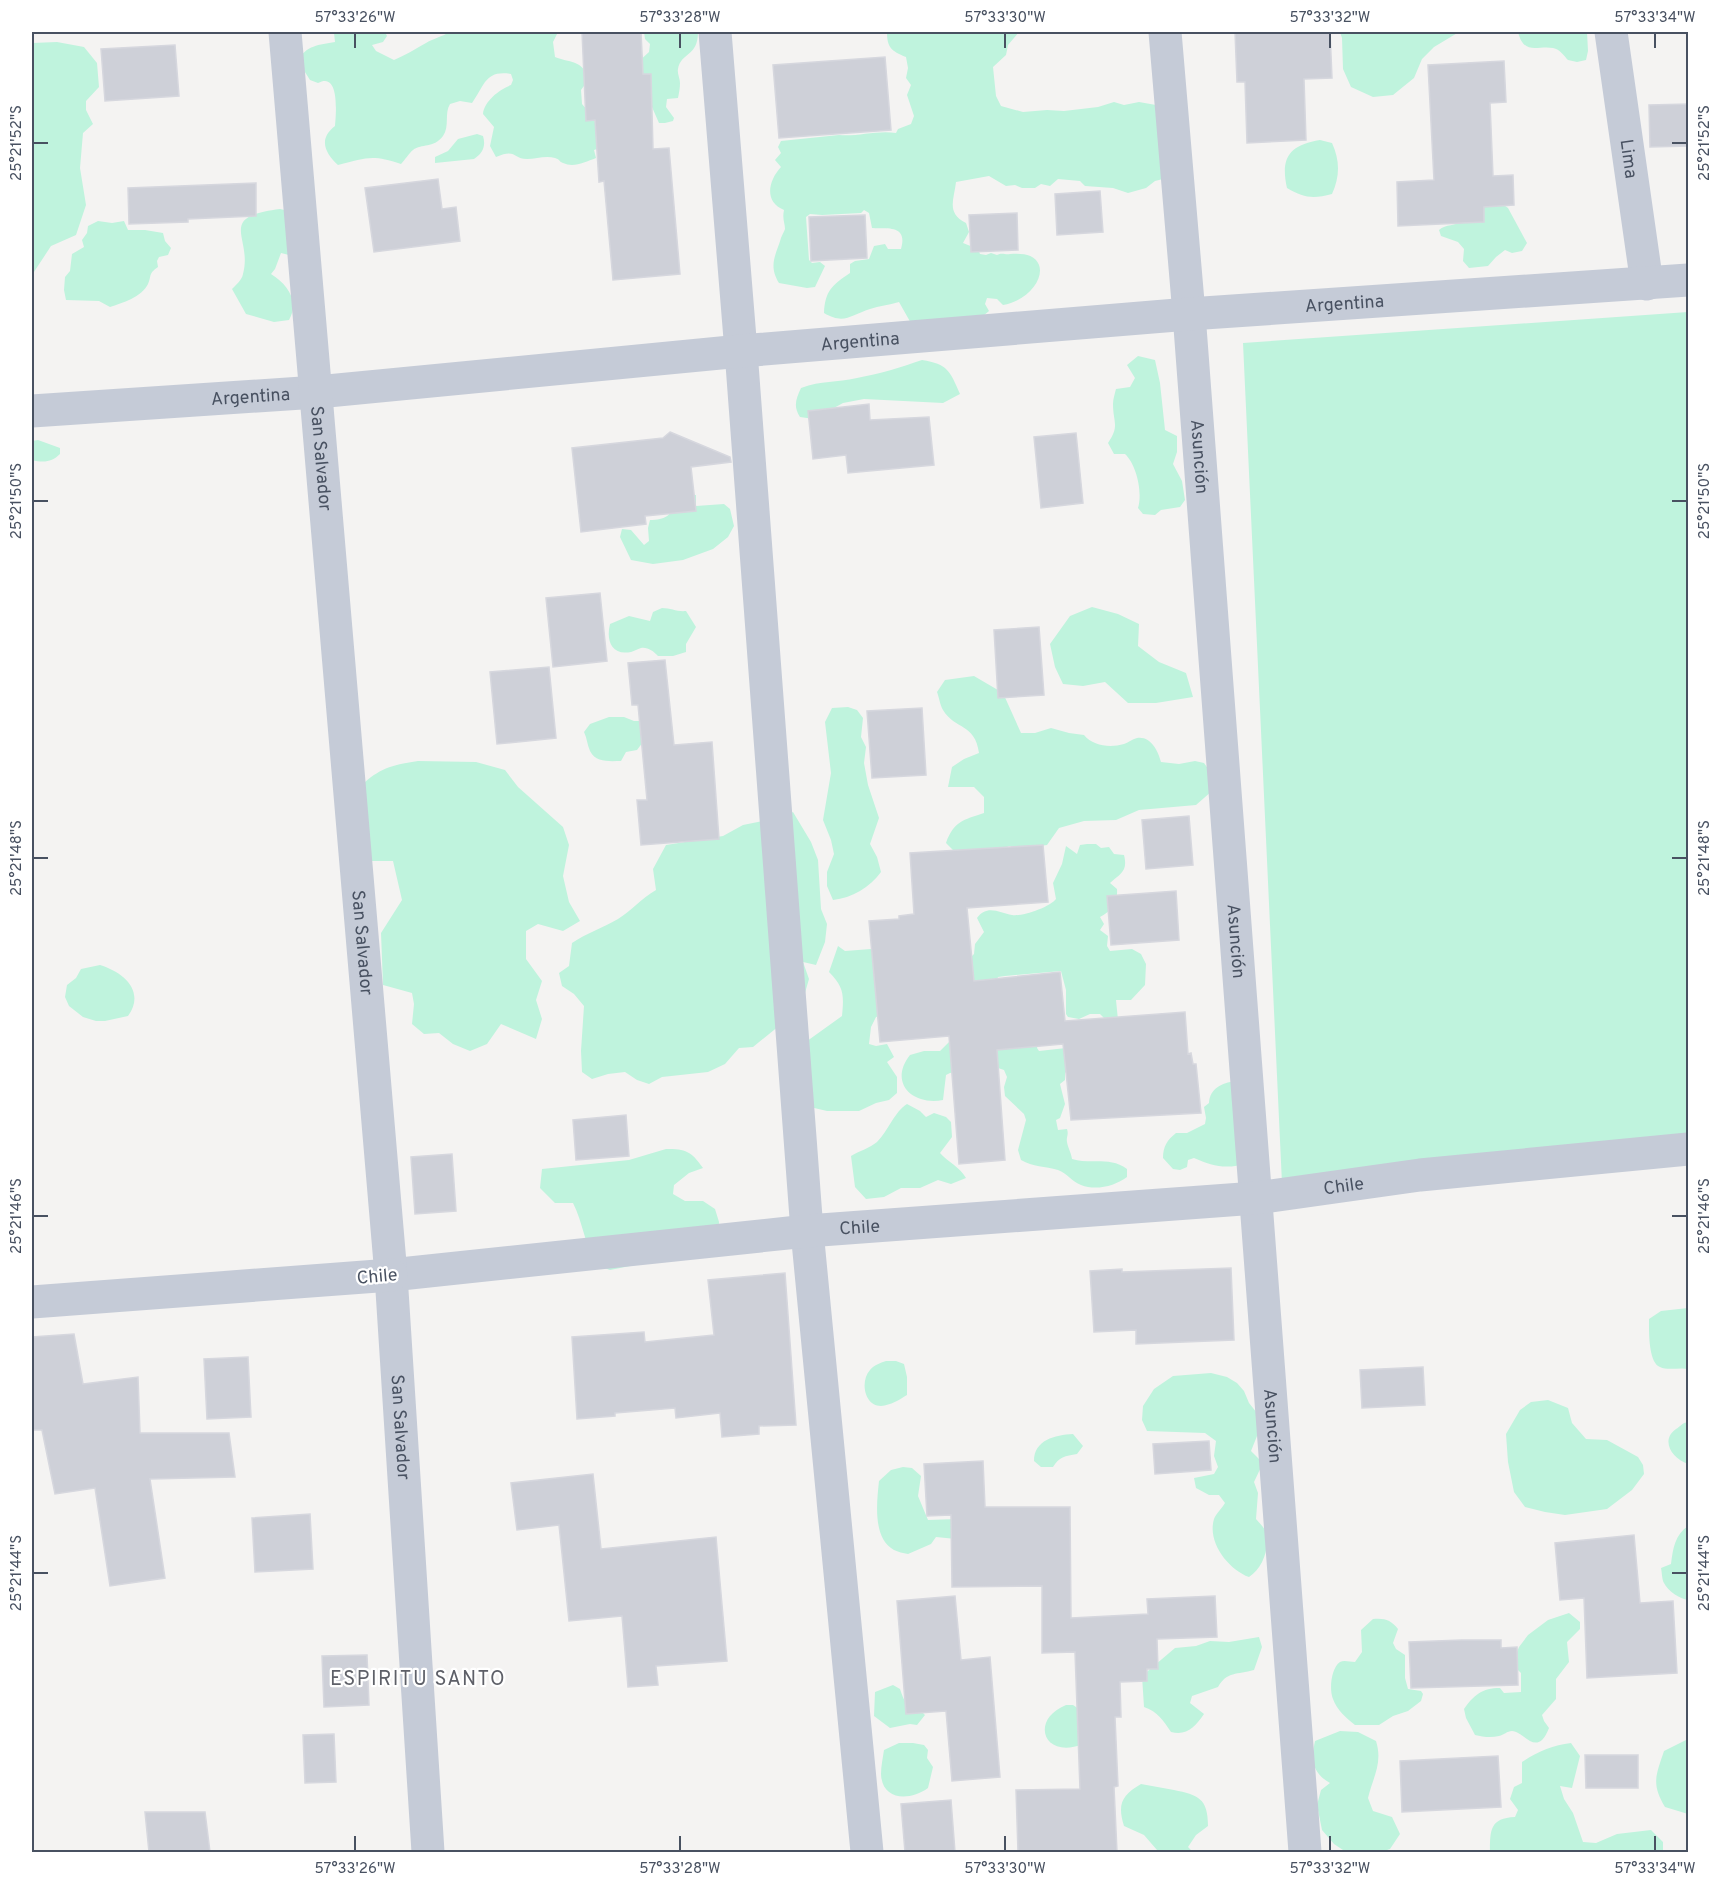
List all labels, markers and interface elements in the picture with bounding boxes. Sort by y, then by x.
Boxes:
text: 57°33'26"W [314,9,396,28]
text: 57°33'28"W [639,9,721,28]
text: 57°33'30"W [964,9,1046,28]
text: 57°33'32"W [1290,9,1370,28]
text: 57°33'34"W [1614,9,1696,28]
text: 25°21'52"S [8,105,27,181]
text: 25°21'52"S [1696,105,1715,181]
street label: Lima [1613,138,1642,180]
street label: Argentina [1304,291,1385,319]
street label: Argentina [820,328,901,357]
street label: Argentina [210,384,291,412]
street label: San Salvador [304,405,336,512]
street label: Asunción [1184,418,1213,495]
text: 25°21'50"S [8,463,27,539]
text: 25°21'50"S [1696,463,1715,539]
text: 25°21'48"S [8,820,27,896]
text: 25°21'48"S [1696,820,1715,896]
street label: San Salvador [345,889,377,996]
street label: Asunción [1221,903,1249,980]
street label: Chile [1322,1173,1366,1201]
text: 25°21'46"S [8,1178,27,1254]
text: 25°21'46"S [1696,1178,1715,1254]
street label: Chile [838,1216,881,1242]
street label: Chile [356,1264,398,1291]
street label: San Salvador [384,1374,414,1481]
street label: Asunción [1257,1388,1286,1464]
text: 25°21'44"S [8,1535,27,1611]
text: 25°21'44"S [1696,1535,1715,1611]
district label: ESPIRITU SANTO [330,1667,506,1693]
text: 57°33'26"W [314,1860,396,1879]
text: 57°33'28"W [639,1860,721,1879]
text: 57°33'30"W [964,1860,1046,1879]
text: 57°33'32"W [1290,1860,1370,1879]
text: 57°33'34"W [1614,1860,1696,1879]

